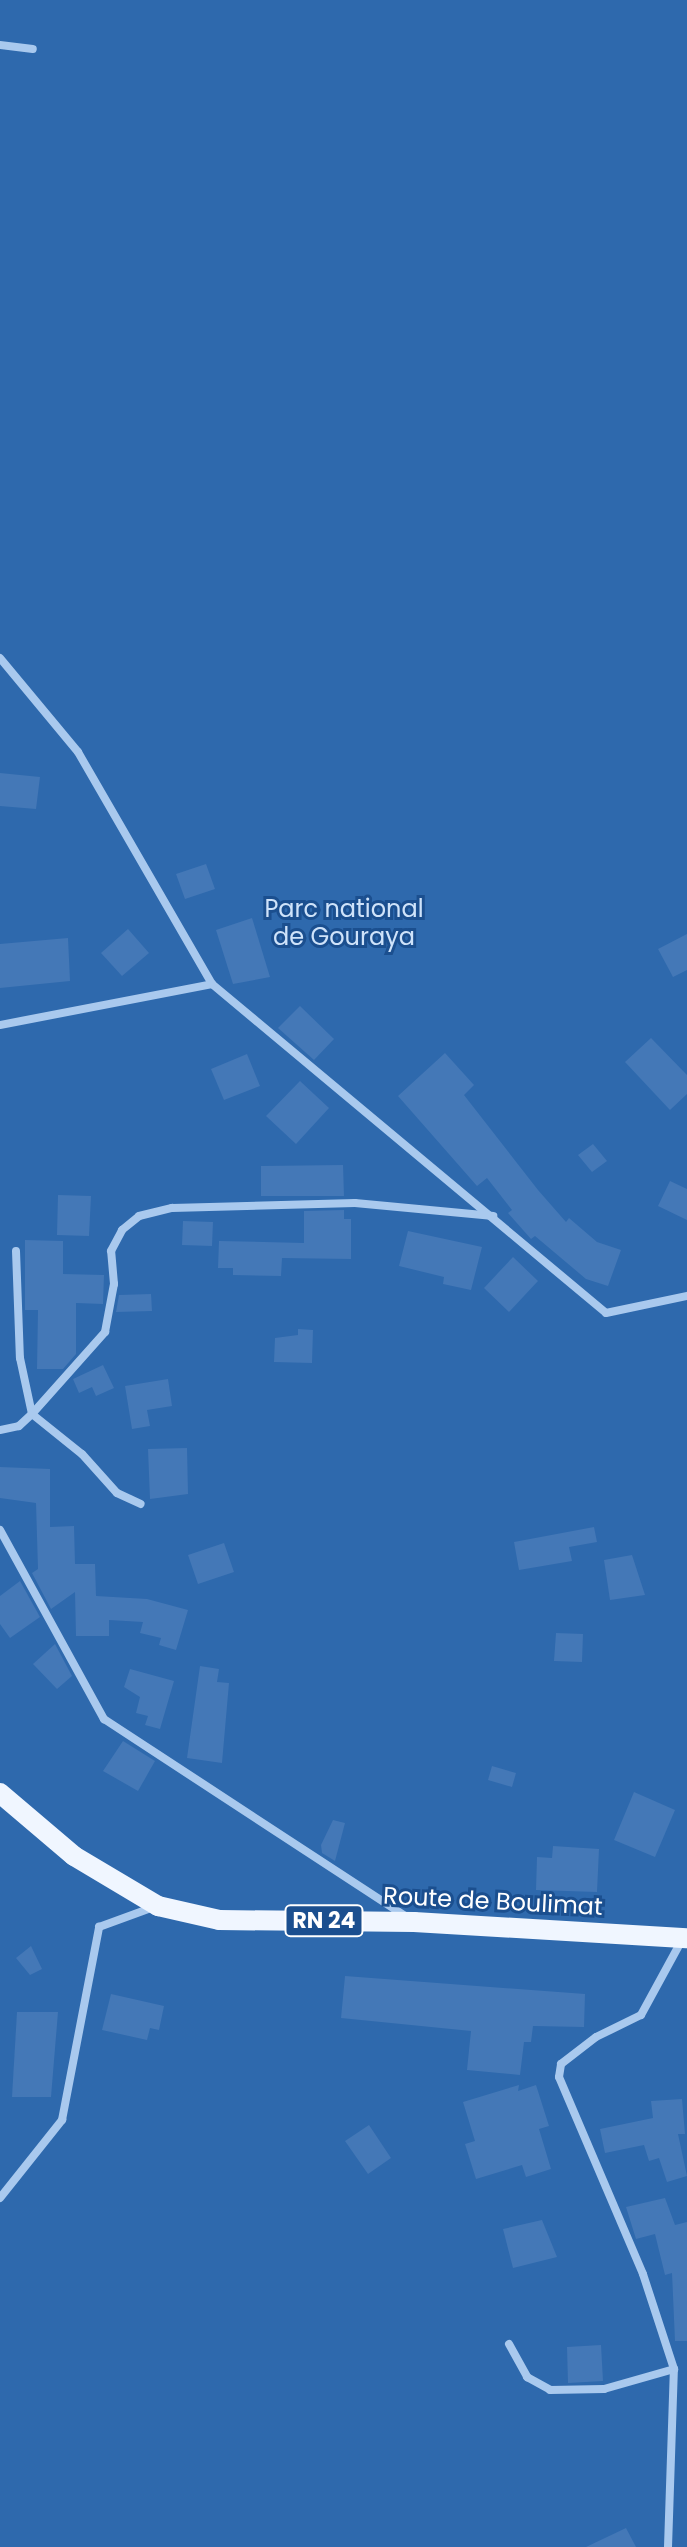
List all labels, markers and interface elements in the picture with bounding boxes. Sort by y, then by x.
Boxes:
park label: Parc national de Gouraya [264,895,424,951]
street label: Route de Boulimat [383,1881,603,1921]
road number: RN 24 [284,1903,364,1939]

